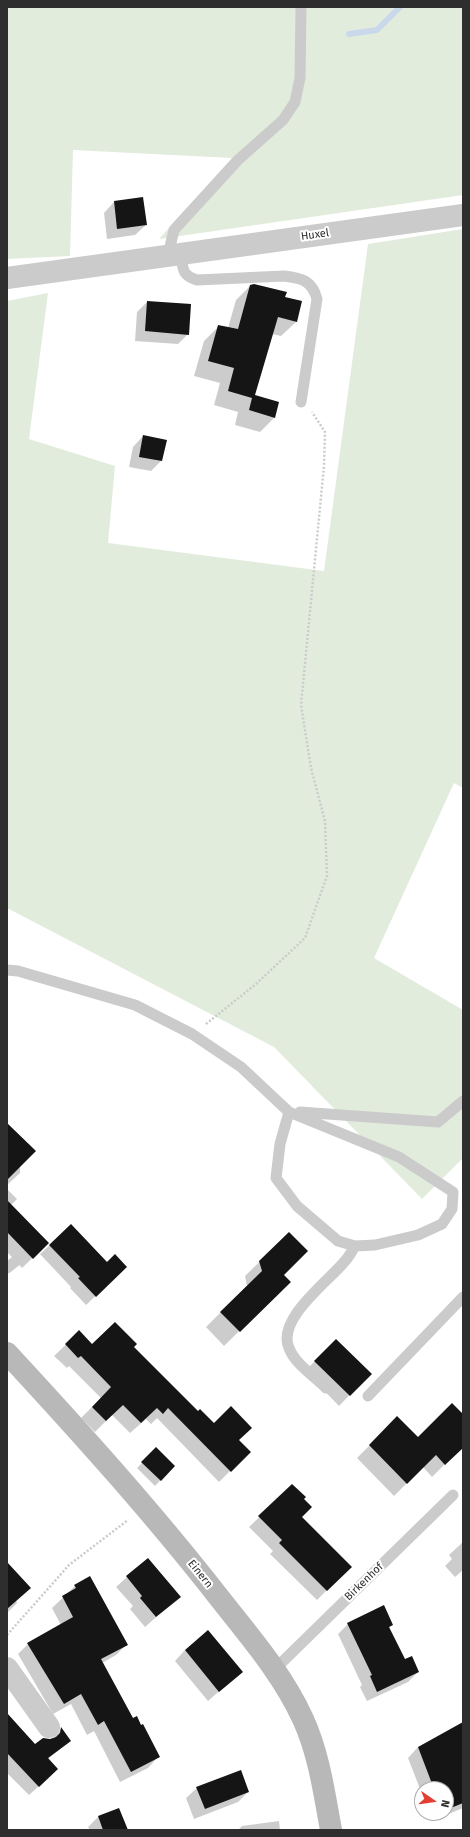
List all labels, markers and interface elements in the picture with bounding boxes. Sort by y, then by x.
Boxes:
street label: Huxel [300,226,330,244]
street label: Einern [185,1557,215,1591]
street label: Birkenhof [342,1560,386,1604]
north arrow [414,1781,454,1821]
text: N [438,1799,452,1809]

